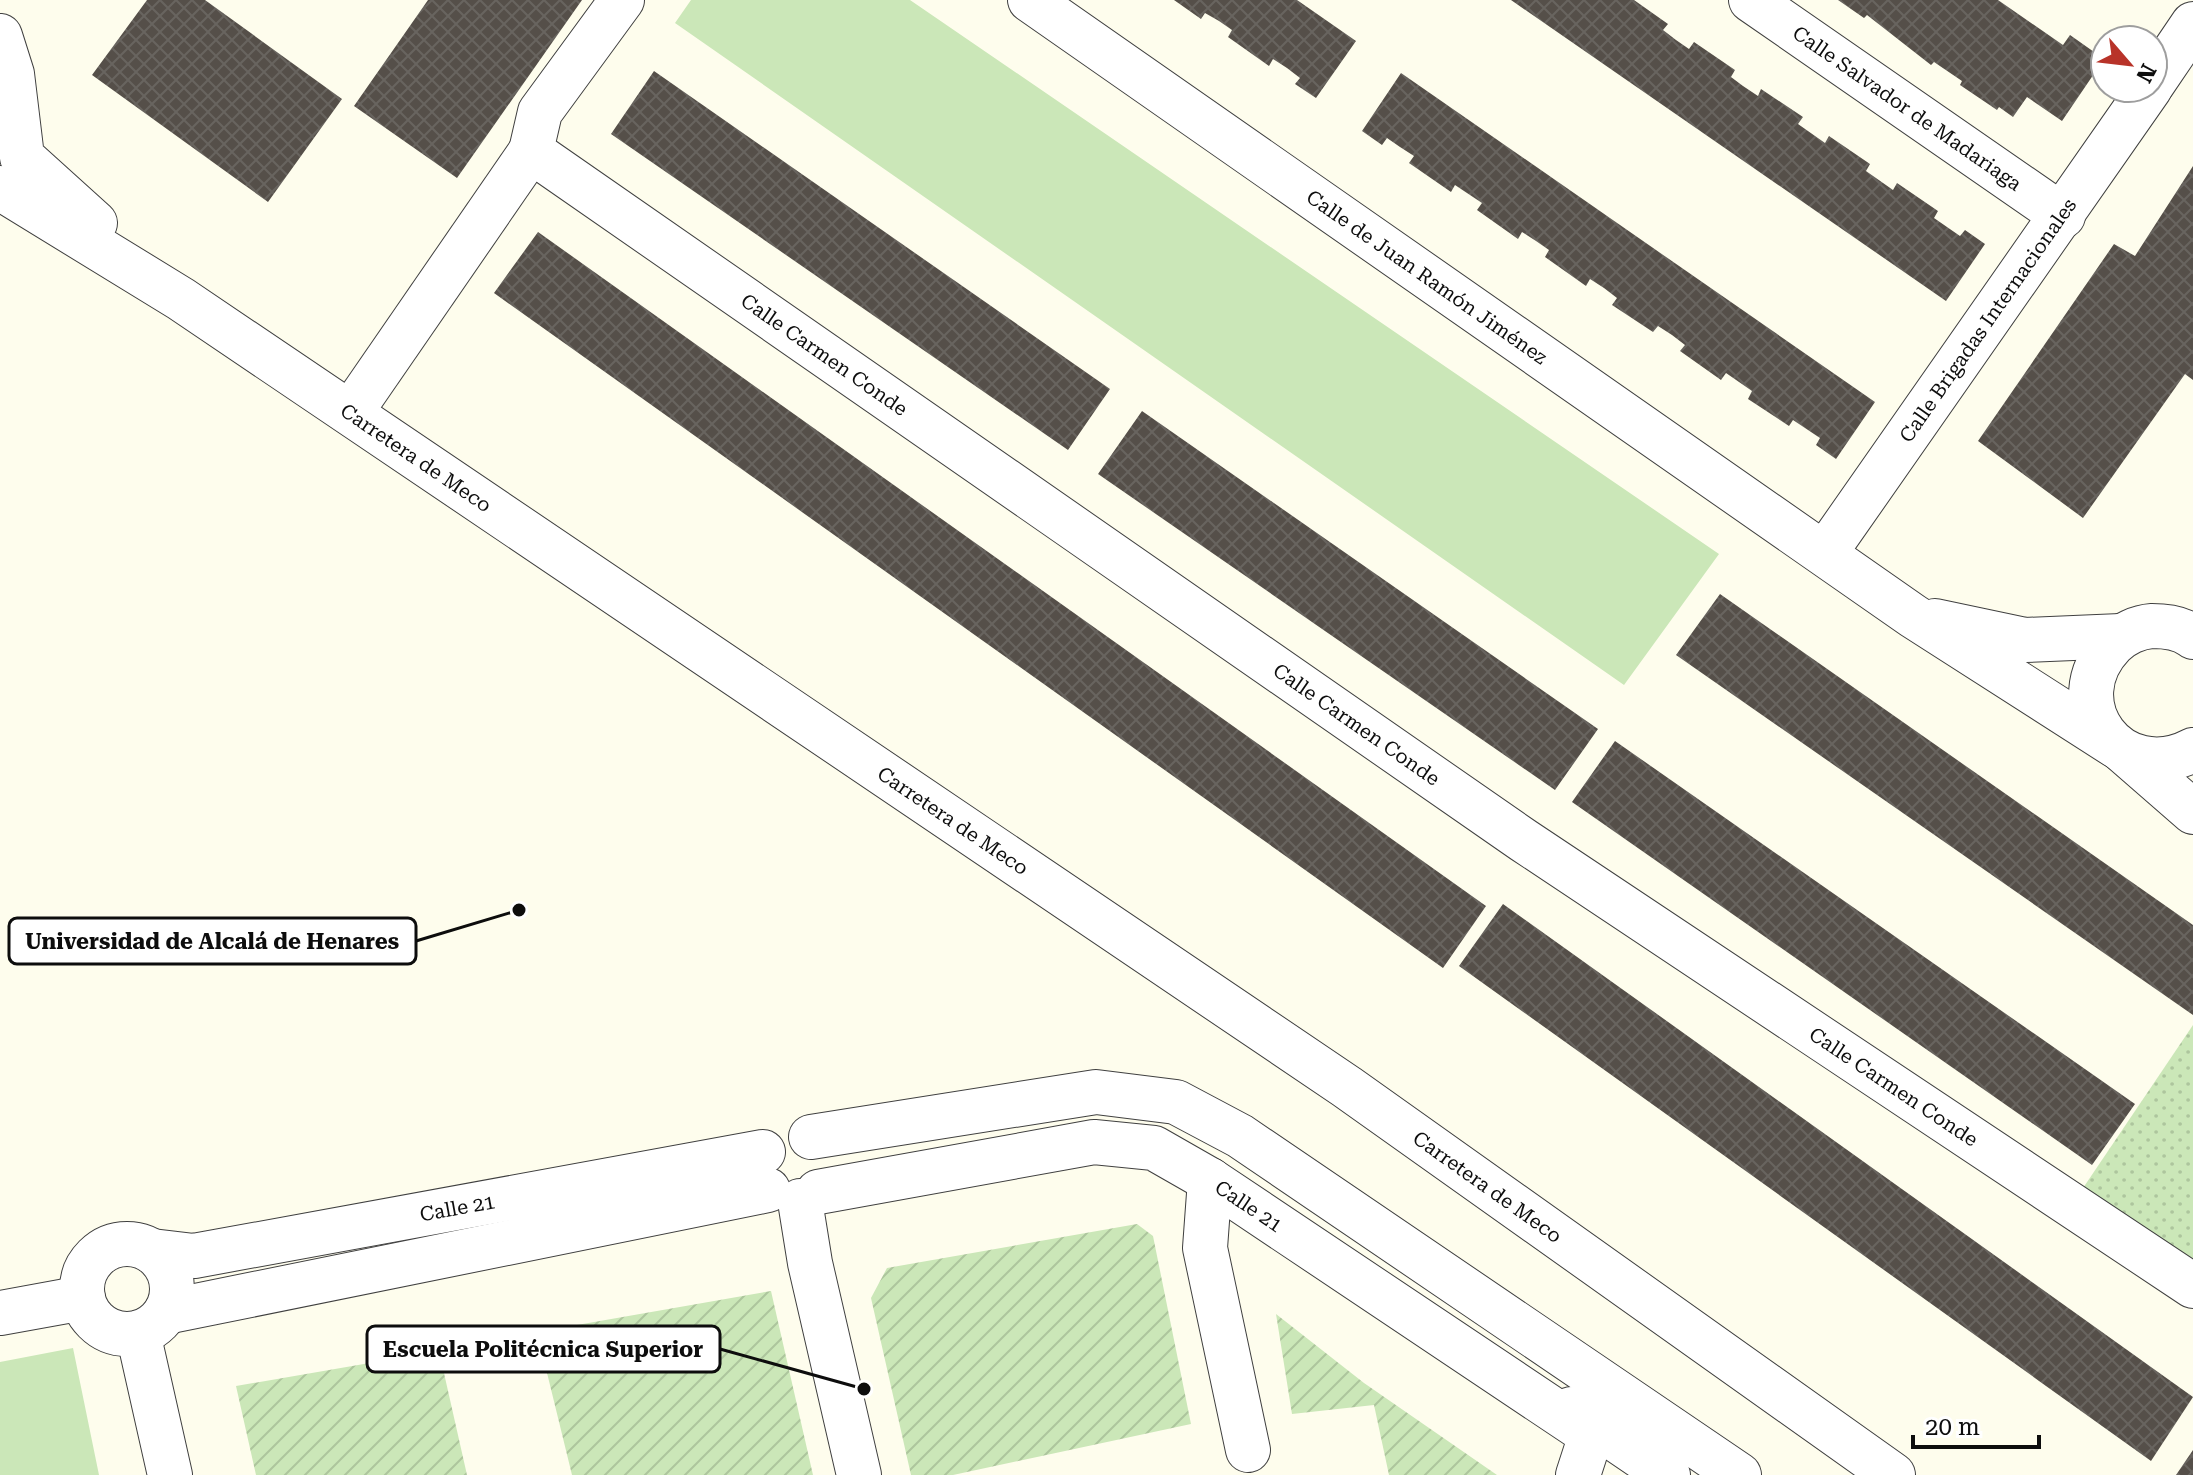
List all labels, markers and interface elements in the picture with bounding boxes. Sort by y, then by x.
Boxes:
street label: Calle Salvador de Madariaga [1788,21,2026,196]
north arrow [2089,24,2169,104]
text: N [2131,60,2161,87]
street label: Calle de Juan Ramón Jiménez [1302,185,1552,369]
street label: Calle Brigadas Internacionales [1894,194,2081,447]
street label: Calle Carmen Conde [736,289,912,421]
street label: Carretera de Meco [336,398,496,517]
street label: Calle Carmen Conde [1269,658,1445,791]
street label: Carretera de Meco [873,761,1033,880]
callout: Universidad de Alcalá de Henares [9,918,416,964]
text: Universidad de Alcalá de Henares [25,929,399,954]
street label: Calle Carmen Conde [1805,1022,1983,1152]
street label: Carretera de Meco [1408,1126,1567,1248]
street label: Calle 21 [1211,1175,1287,1237]
street label: Calle 21 [418,1189,497,1227]
callout: Escuela Politécnica Superior [367,1326,720,1372]
text: Escuela Politécnica Superior [383,1337,703,1362]
scale bar [1913,1399,2039,1449]
text: 20 m [1925,1413,1980,1441]

